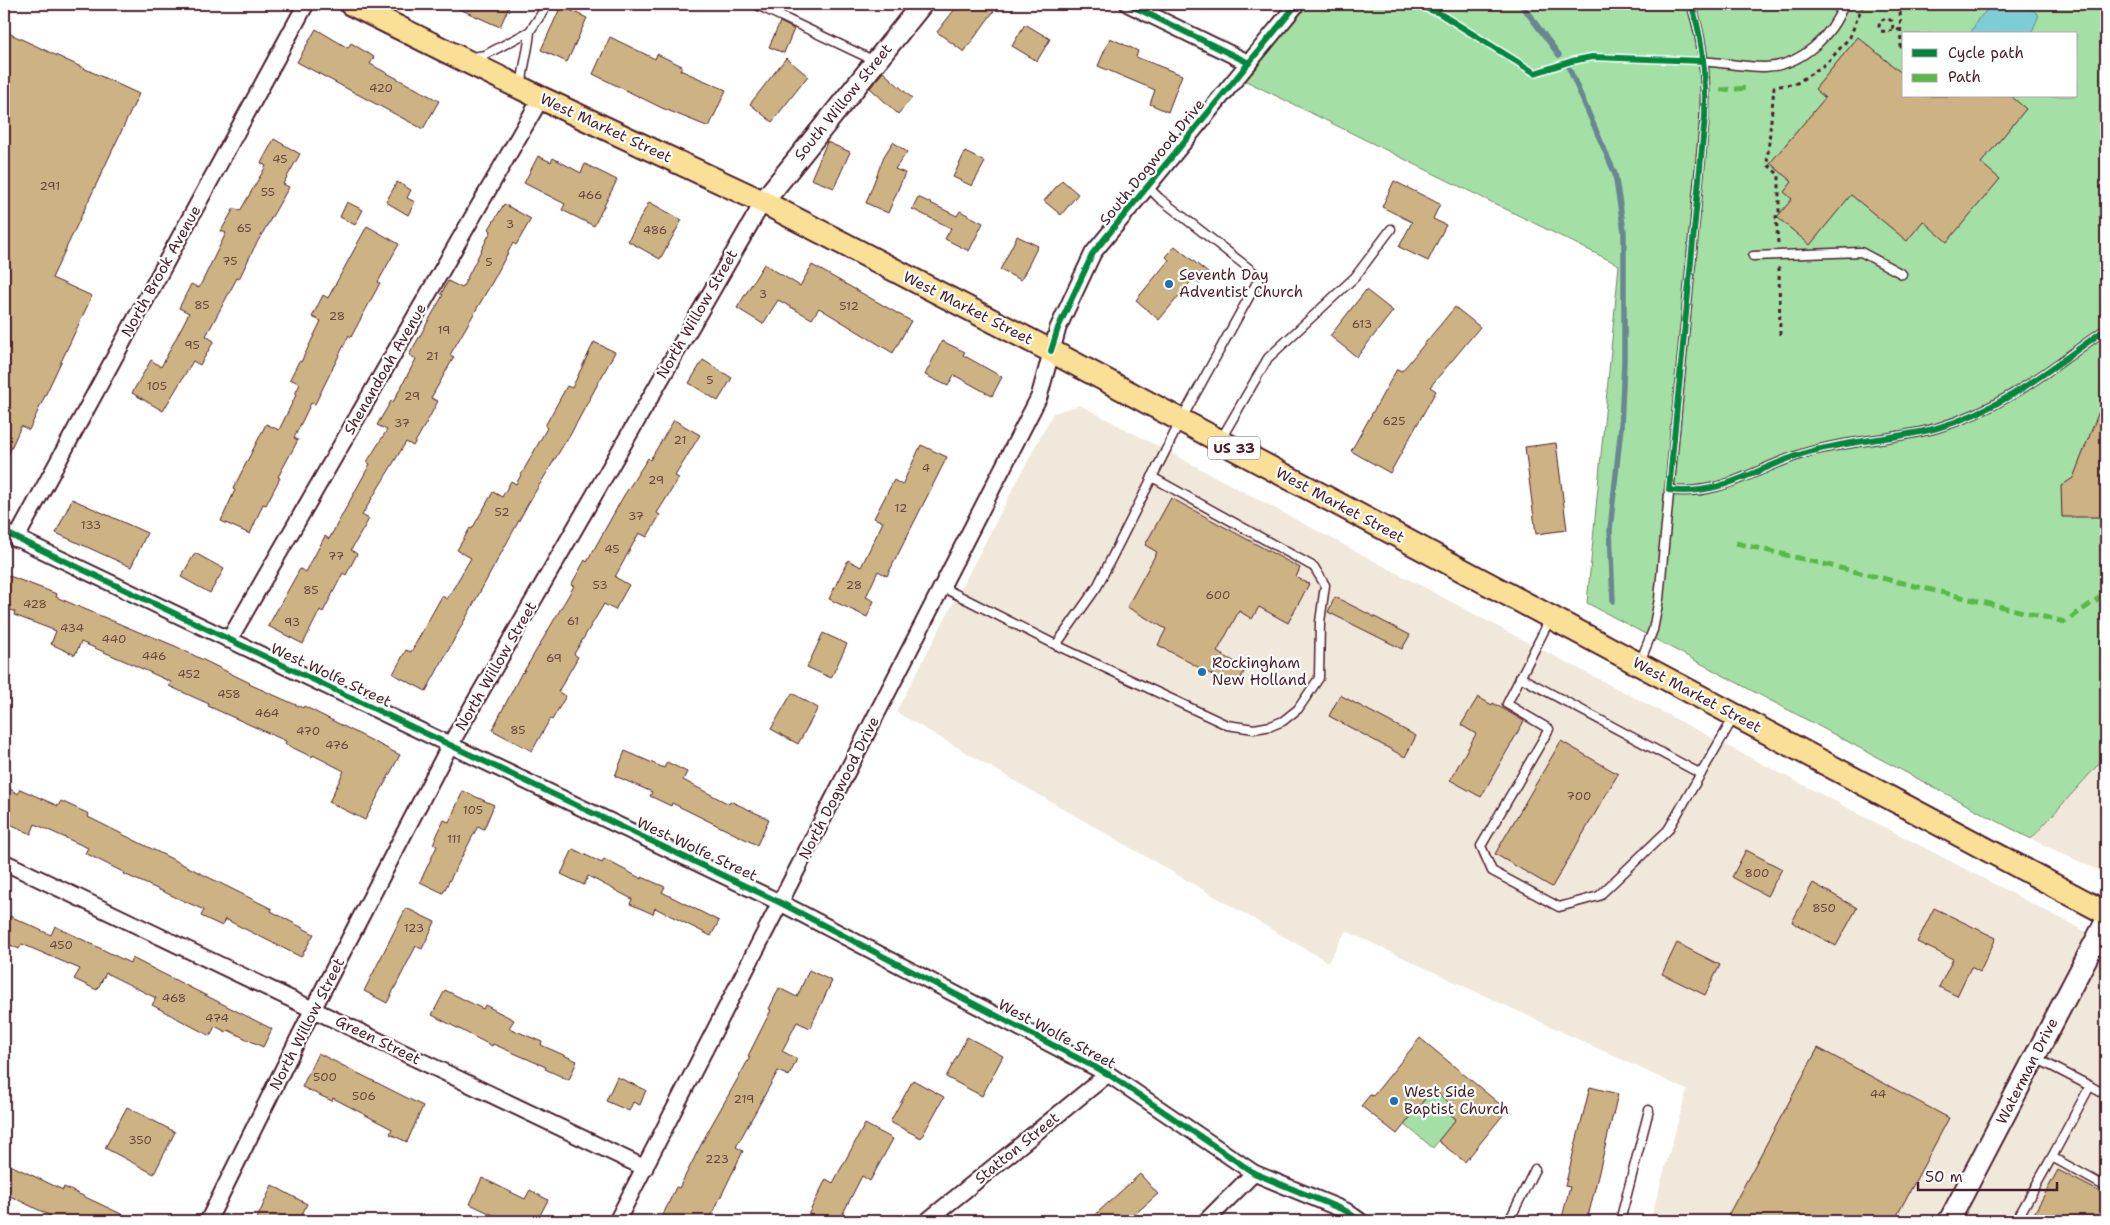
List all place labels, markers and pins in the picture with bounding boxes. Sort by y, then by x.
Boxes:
place label: Seventh Day Adventist Church [1179,265,1303,302]
marker: Seventh Day Adventist Church [1163,278,1175,290]
place label: Rockingham New Holland [1212,653,1307,690]
marker: Rockingham New Holland [1196,666,1208,678]
place label: West Side Baptist Church [1404,1082,1509,1119]
marker: West Side Baptist Church [1388,1095,1400,1107]

